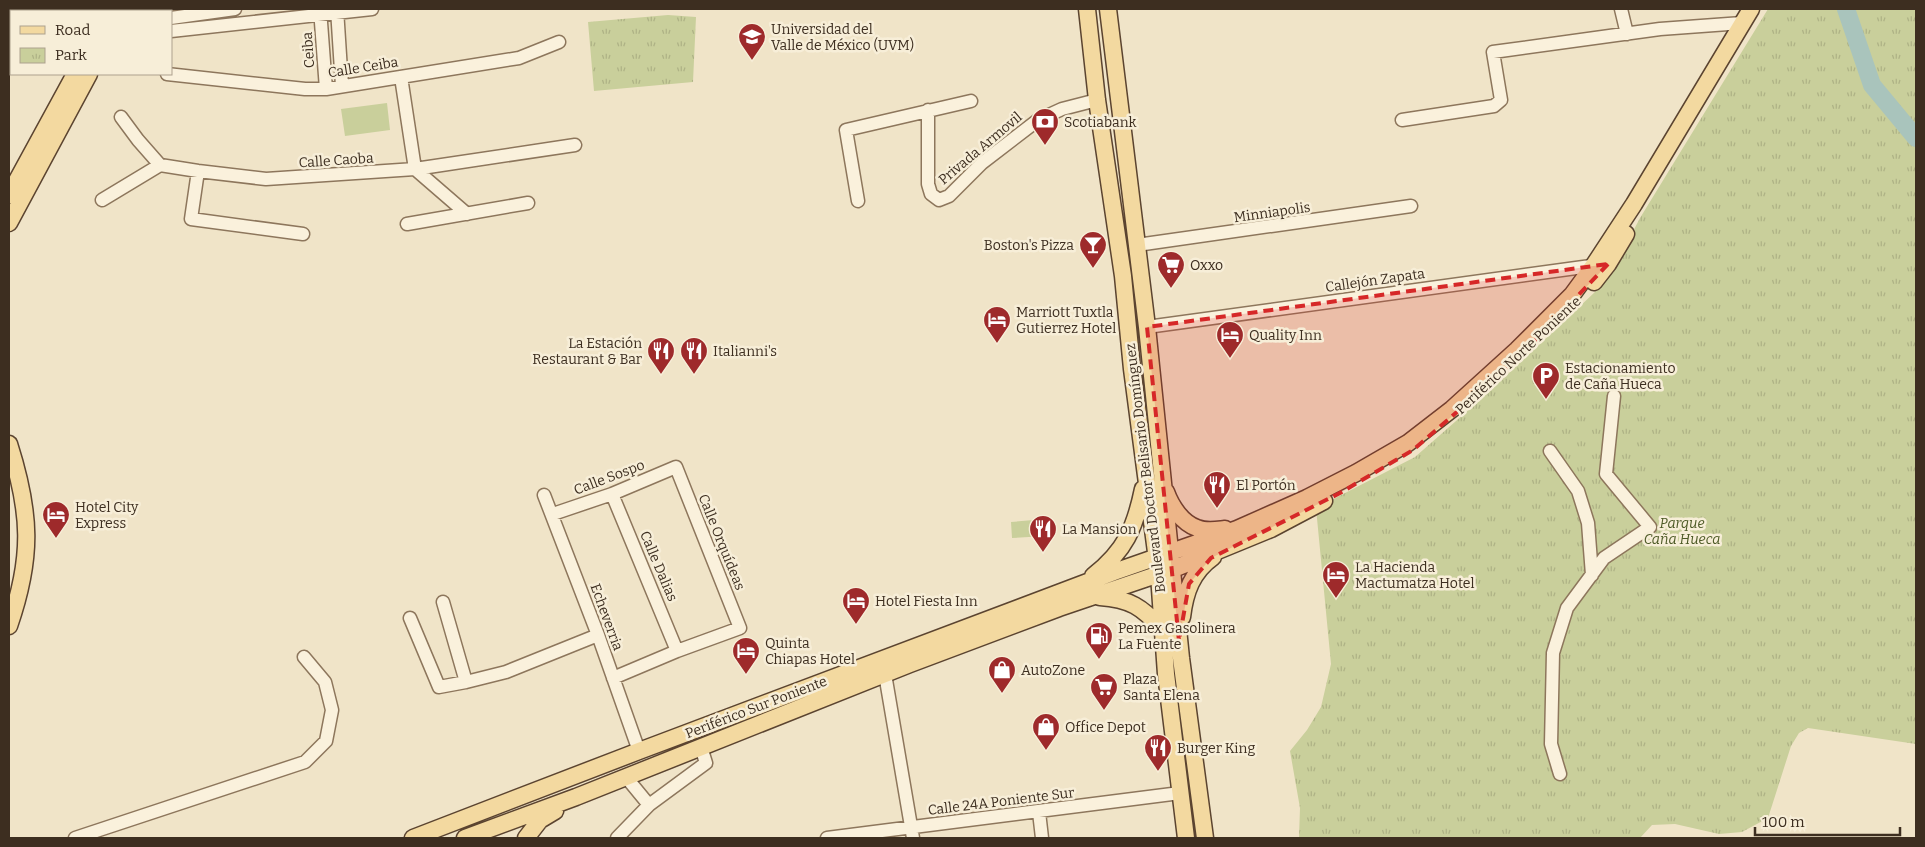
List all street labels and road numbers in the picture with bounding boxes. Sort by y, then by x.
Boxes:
street label: Ceiba [299,31,318,69]
street label: Calle Ceiba [327,53,400,81]
street label: Privada Armovil [935,109,1026,188]
street label: Calle Caoba [298,149,374,172]
street label: Minniapolis [1233,199,1312,226]
street label: Callejón Zapata [1324,265,1426,296]
street label: Periférico Norte Poniente [1452,293,1584,418]
street label: Boulevard Doctor Belisario Domínguez [1122,342,1169,594]
street label: Calle Sospo [571,456,647,499]
street label: Calle Orquídeas [695,492,749,593]
street label: Calle Dalias [636,528,681,604]
street label: Echeverria [587,581,627,653]
street label: Periférico Sur Poniente [683,673,829,742]
street label: Calle 24A Poniente Sur [927,784,1075,819]

